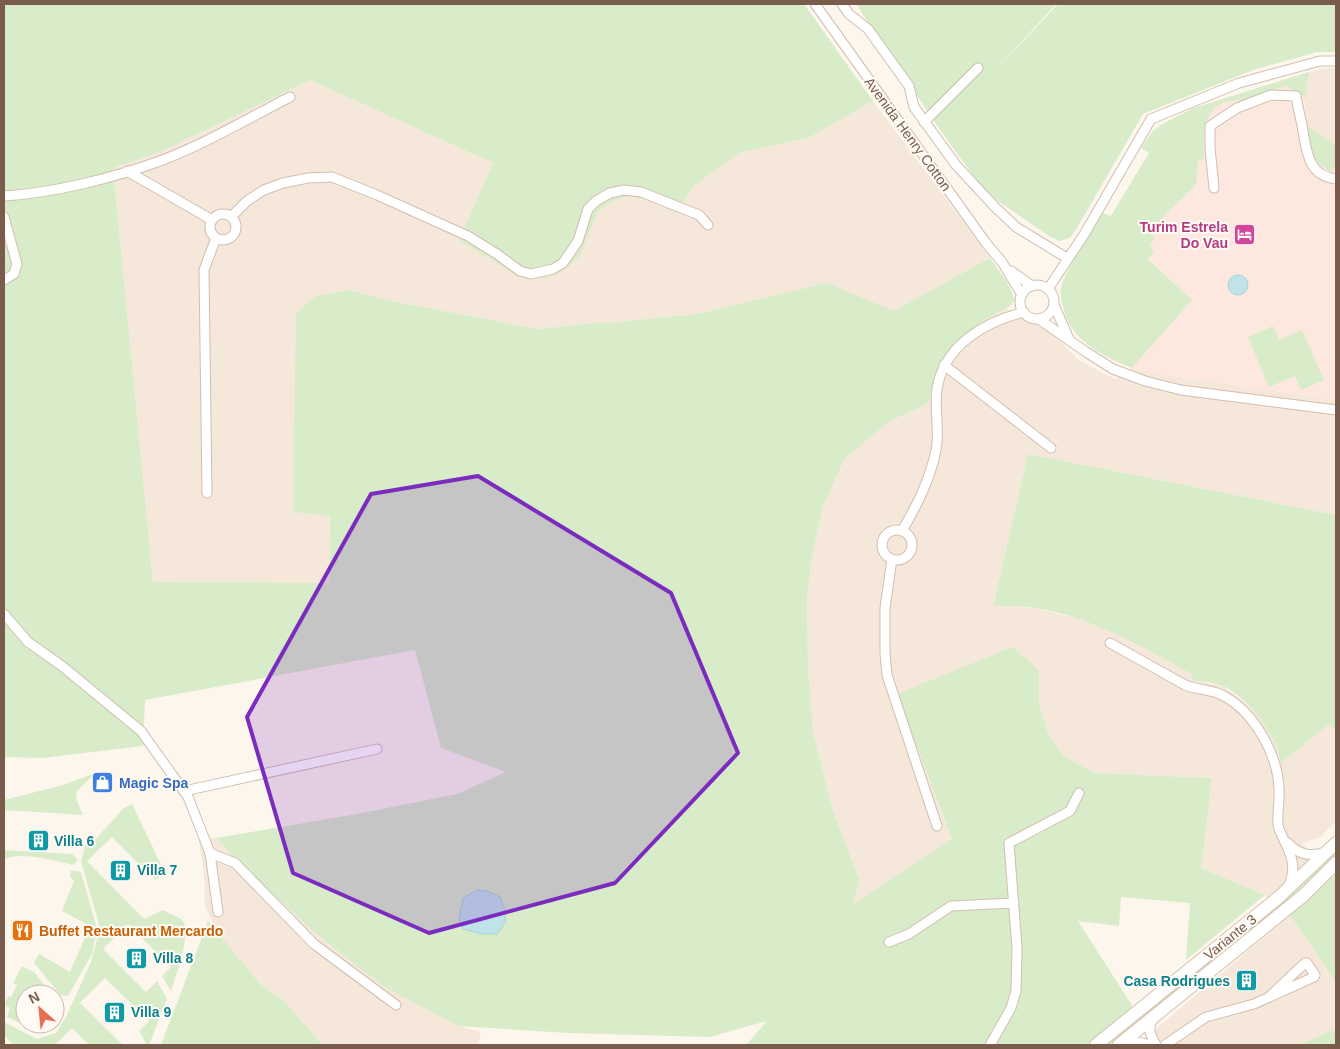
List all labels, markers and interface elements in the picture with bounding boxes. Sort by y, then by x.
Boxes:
street label: Avenida Henry Cotton [861,74,955,194]
place label: Turim Estrela Do Vau [1140,219,1228,251]
hotel icon: Turim Estrela Do Vau [1232,223,1256,247]
shop icon: Magic Spa [91,771,115,795]
place label: Magic Spa [119,775,188,791]
building icon: Villa 6 [26,829,50,853]
place label: Villa 6 [54,833,94,849]
building icon: Villa 7 [109,858,133,882]
place label: Villa 7 [137,862,177,878]
street label: Variante 3 [1201,911,1260,963]
restaurant icon: Buffet Restaurant Mercardo [11,919,35,943]
place label: Buffet Restaurant Mercardo [39,923,223,939]
building icon: Villa 8 [125,946,149,970]
place label: Villa 8 [153,950,193,966]
building icon: Casa Rodrigues [1234,969,1258,993]
place label: Casa Rodrigues [1123,973,1230,989]
north arrow [15,984,65,1034]
text: N [26,988,42,1007]
building icon: Villa 9 [103,1000,127,1024]
place label: Villa 9 [131,1004,171,1020]

